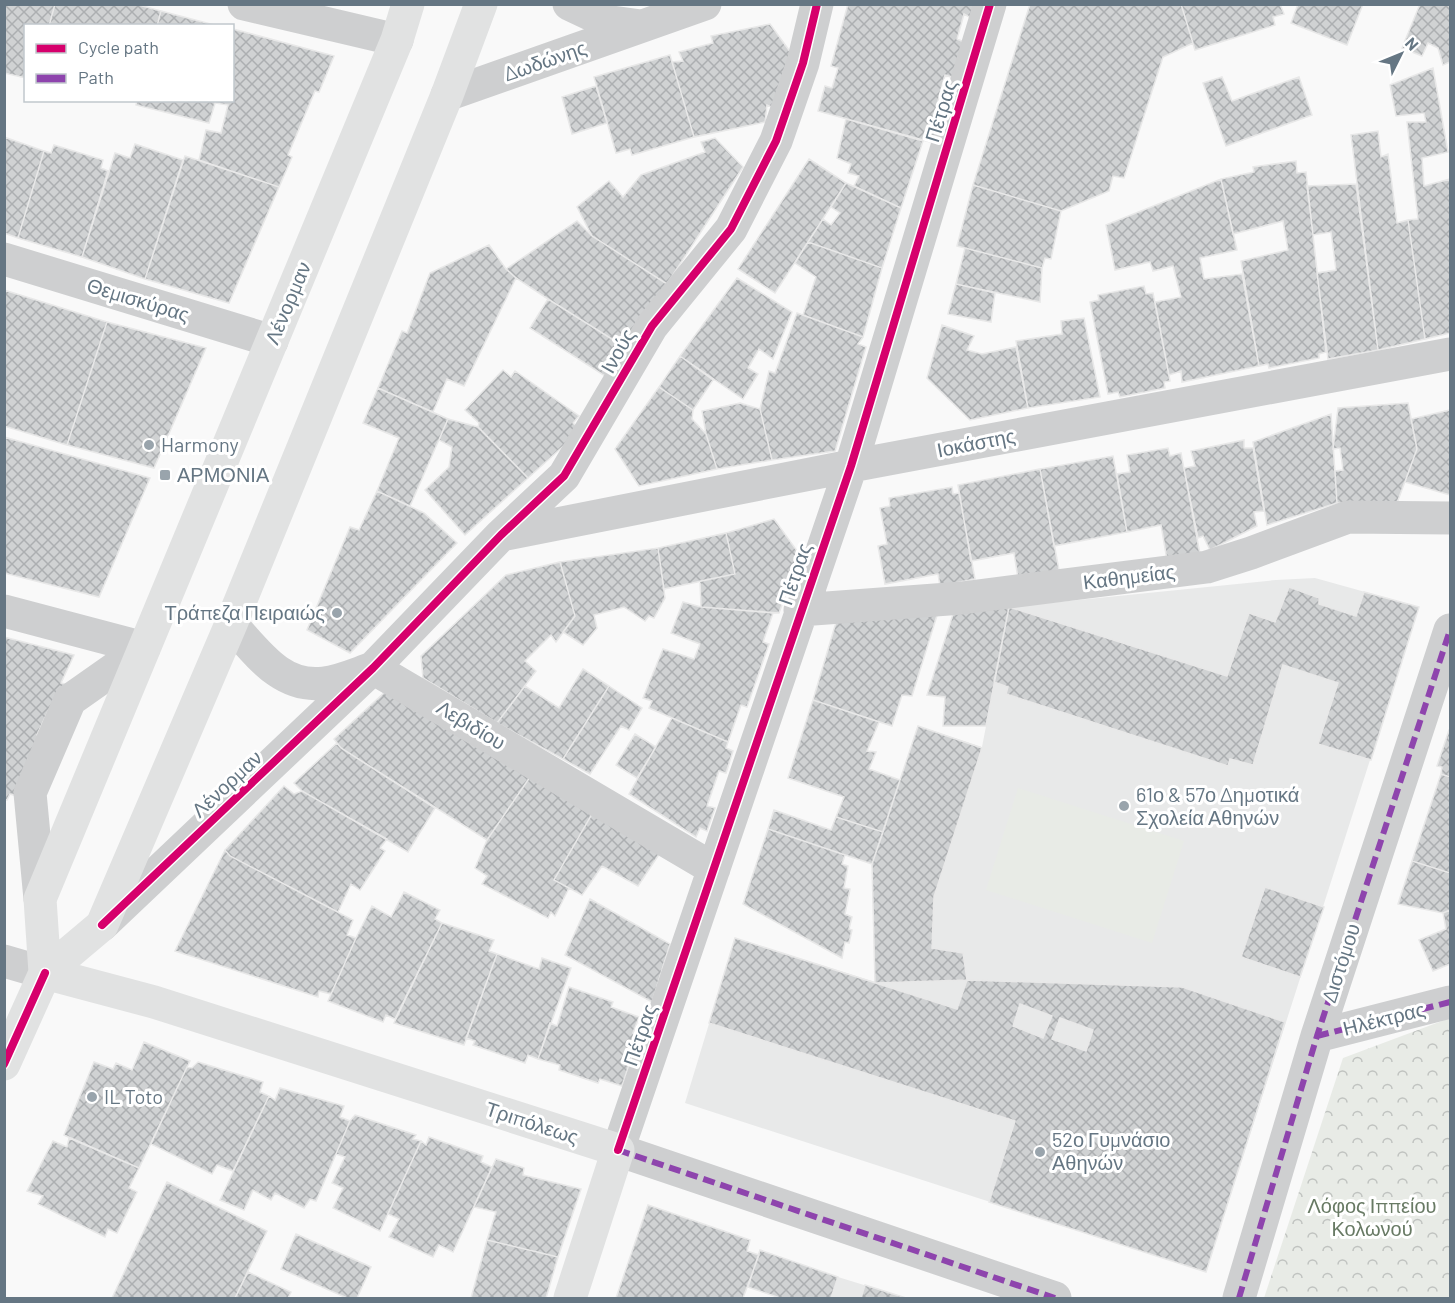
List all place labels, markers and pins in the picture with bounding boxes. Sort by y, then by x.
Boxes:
place label: Harmony [161,432,239,456]
marker: Harmony [142,438,156,452]
place label: ΑΡΜΟΝΙΑ [177,462,270,486]
marker: ΑΡΜΟΝΙΑ [158,468,172,482]
place label: Τράπεζα Πειραιώς [165,600,325,624]
marker: Τράπεζα Πειραιώς [330,606,344,620]
place label: 61ο & 57ο Δημοτικά Σχολεία Αθηνών [1136,782,1299,829]
marker: 61ο & 57ο Δημοτικά Σχολεία Αθηνών [1117,799,1131,813]
place label: IL Toto [104,1084,163,1108]
marker: IL Toto [85,1090,99,1104]
place label: 52ο Γυμνάσιο Αθηνών [1052,1127,1170,1174]
marker: 52ο Γυμνάσιο Αθηνών [1033,1145,1047,1159]

